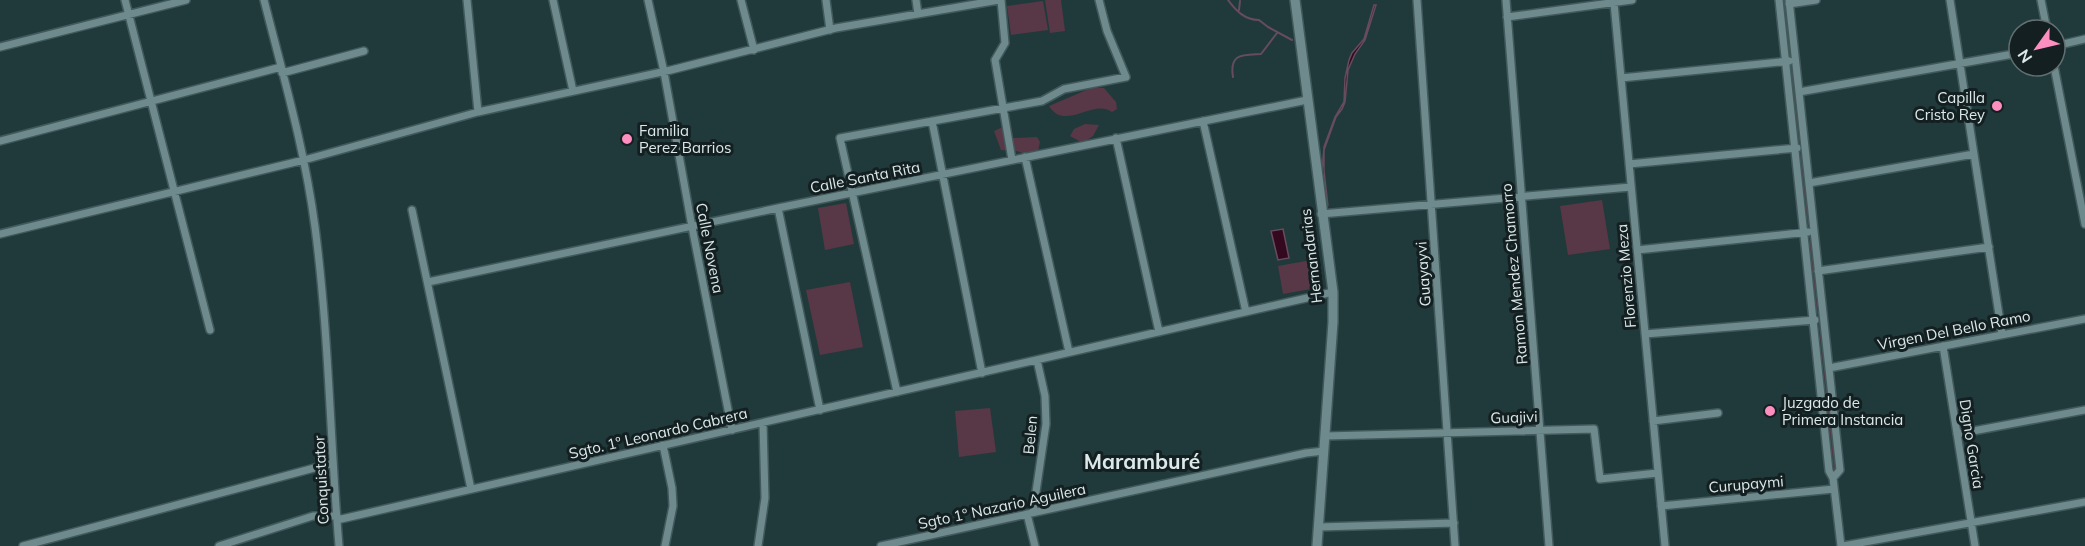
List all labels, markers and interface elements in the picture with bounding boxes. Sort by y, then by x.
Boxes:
north arrow [2007,18,2067,78]
text: N [2013,46,2036,67]
place label: Capilla Cristo Rey [1914,88,1985,124]
marker: Capilla Cristo Rey [1990,99,2004,113]
place label: Familia Perez Barrios [639,121,731,157]
marker: Familia Perez Barrios [620,132,634,146]
street label: Calle Santa Rita [808,157,922,197]
street label: Ramon Mendez Chamorro [1497,183,1531,365]
street label: Calle Novena [692,201,728,295]
street label: Hernandarias [1296,208,1326,304]
street label: Florenzio Meza [1612,223,1640,329]
street label: Guayayvi [1411,241,1435,307]
street label: Virgen Del Bello Ramo [1876,306,2032,354]
place label: Juzgado de Primera Instancia [1782,393,1903,429]
street label: Digno Garcia [1956,398,1988,490]
street label: Sgto. 1º Leonardo Cabrera [567,403,749,463]
marker: Juzgado de Primera Instancia [1763,404,1777,418]
street label: Guajivi [1490,407,1538,427]
street label: Belen [1019,415,1041,455]
street label: Conquistator [309,434,333,525]
district label: Maramburé [1084,448,1200,474]
street label: Curupaymi [1708,471,1784,497]
street label: Sgto 1º Nazario Aguilera [916,479,1088,533]

